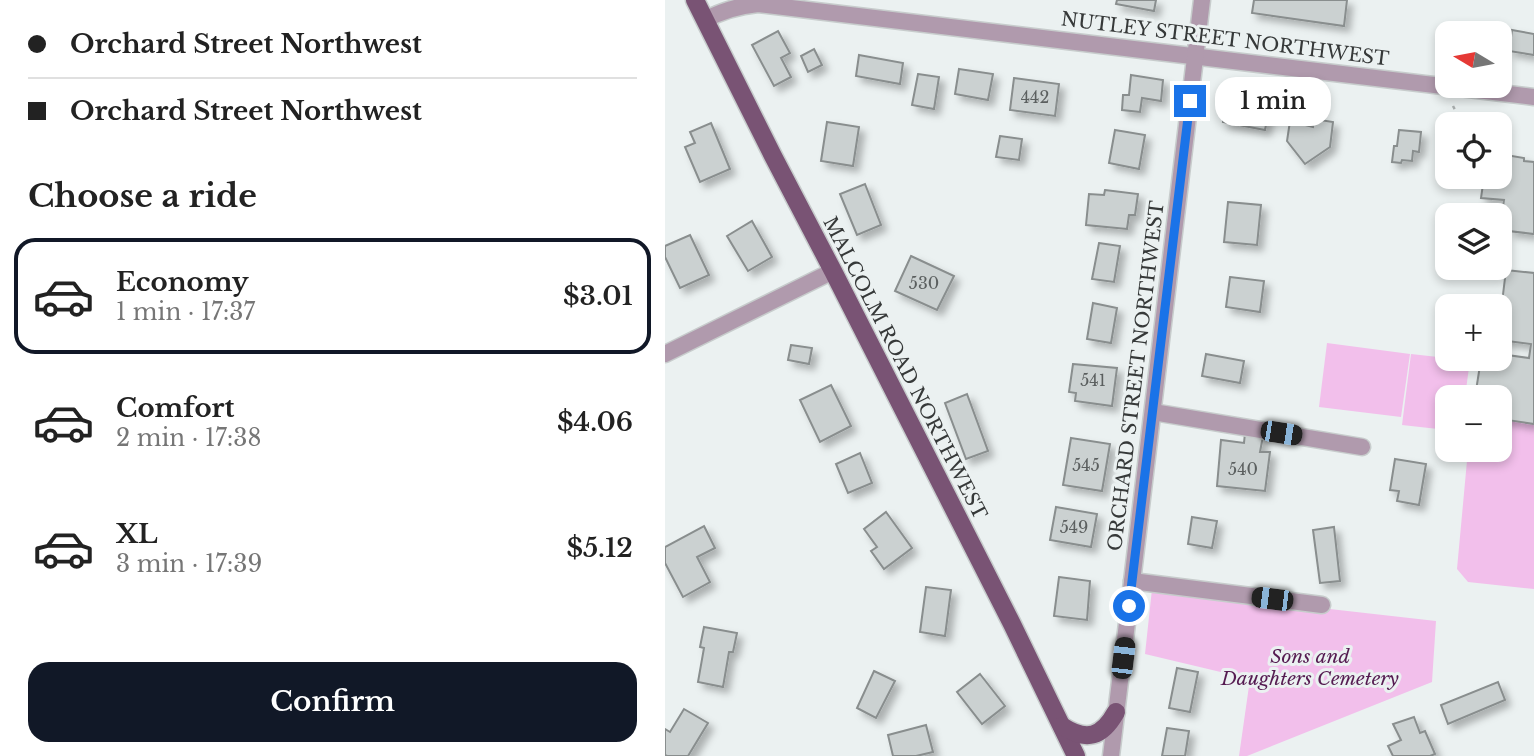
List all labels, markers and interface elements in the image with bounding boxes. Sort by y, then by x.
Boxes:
street label: NUTLEY STREET NORTHWEST [1060,7,1390,71]
north arrow [1435,21,1512,98]
map controls [1435,21,1512,462]
text: Orchard Street Northwest [70,28,422,60]
callout: 1 min [1215,76,1330,126]
route end [1174,85,1206,117]
house number: 442 [1021,87,1049,107]
text: 1 min [1240,87,1306,115]
text: Orchard Street Northwest [70,95,422,127]
button: locate [1435,112,1512,189]
text: Choose a ride [28,176,257,216]
street label: ORCHARD STREET NORTHWEST [1103,200,1169,552]
button: layers [1435,203,1512,280]
street label: MALCOLM ROAD NORTHWEST [818,213,992,523]
icon: car [32,265,95,328]
text: Economy [116,266,249,298]
house number: 530 [909,273,939,293]
text: $3.01 [563,280,633,312]
button: + [1435,294,1512,371]
text: 1 min · 17:37 [116,298,255,326]
house number: 541 [1080,370,1106,390]
button: − [1435,385,1512,462]
icon: car [32,391,95,454]
text: Comfort [116,392,234,424]
text: $4.06 [557,406,633,438]
car [1259,419,1304,447]
text: 2 min · 17:38 [116,424,261,452]
house number: 545 [1072,455,1100,475]
house number: 540 [1228,459,1258,479]
icon: car [32,517,95,580]
house number: 549 [1060,517,1088,537]
text: XL [116,518,158,550]
text: $5.12 [566,532,633,564]
text: 3 min · 17:39 [116,550,262,578]
car [1250,586,1295,612]
route start [1113,590,1145,622]
car [1111,636,1136,680]
park label: Sons and Daughters Cemetery [1220,645,1399,690]
button: Confirm [28,662,637,742]

